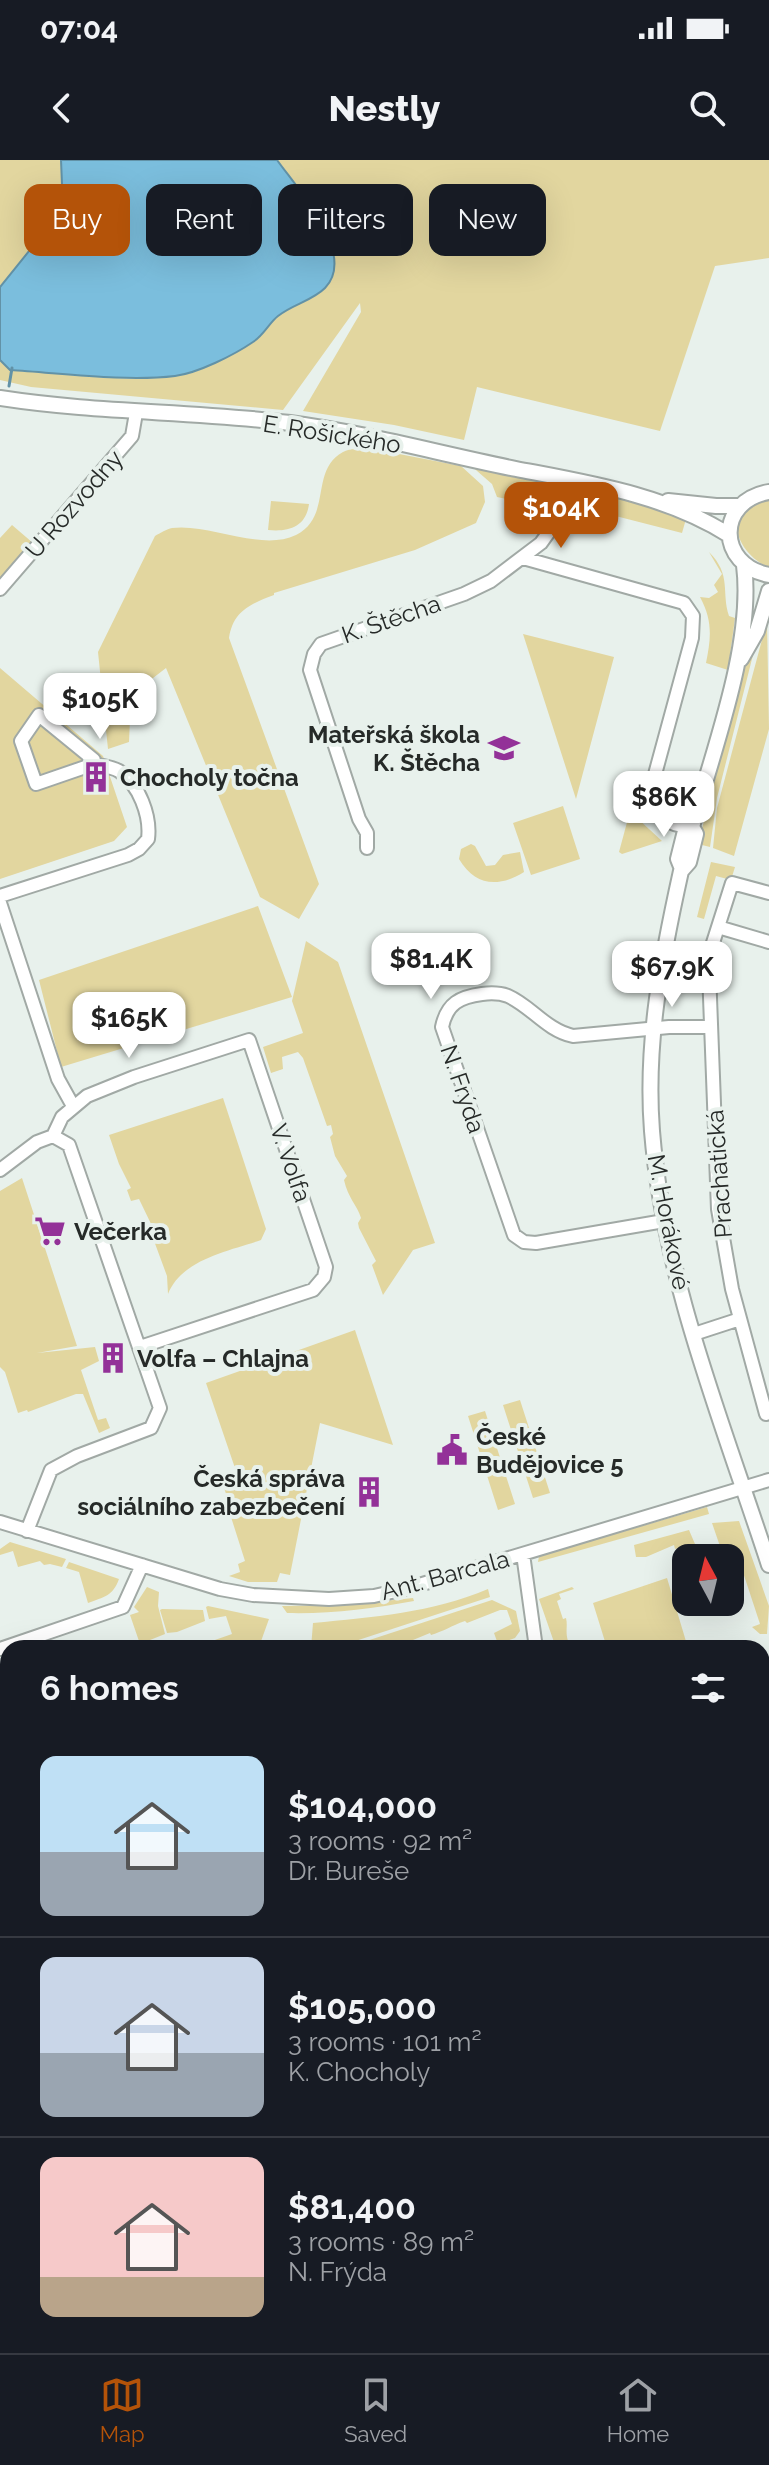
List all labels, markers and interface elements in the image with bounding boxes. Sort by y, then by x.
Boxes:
text: 07:04 [40,11,118,46]
icon: back [40,86,84,130]
icon: search [685,86,729,130]
text: Nestly [329,87,440,129]
chip: Buy [24,184,130,256]
chip: Rent [146,184,262,256]
chip: Filters [278,184,413,256]
chip: New [429,184,546,256]
street label: E. Rošického [261,409,403,459]
street label: U Rozvodny [19,444,129,564]
pin: $104K [505,482,617,550]
text: $104K [522,493,600,523]
street label: K. Štěcha [337,588,444,649]
pin: $105K [44,673,156,741]
text: $105K [61,684,139,714]
place label: Mateřská škola K. Štěcha [308,720,480,777]
school or university icon: Mateřská škola K. Štěcha [487,731,521,765]
building icon: Chocholy točna [79,760,113,794]
place label: Chocholy točna [120,763,299,792]
pin: $86K [617,771,711,839]
text: $86K [631,782,697,812]
pin: $81.4K [366,933,496,1001]
pin: $67.9K [607,941,737,1009]
text: $81.4K [389,944,473,974]
text: $67.9K [630,952,714,982]
pin: $165K [73,992,185,1060]
text: $165K [91,1003,167,1033]
street label: N. Frýda [434,1041,492,1137]
street label: Prachatická [700,1109,738,1239]
street label: V. Volfa [264,1120,318,1206]
street label: M. Horákové [642,1152,696,1292]
supermarket icon: Večerka [33,1214,67,1248]
place label: Večerka [74,1217,167,1246]
building icon: Volfa – Chlajna [96,1341,130,1375]
place label: Volfa – Chlajna [137,1344,309,1373]
place label: České Budějovice 5 [476,1422,624,1479]
public building icon: České Budějovice 5 [435,1433,469,1467]
place label: Česká správa sociálního zabezbečení [77,1464,346,1521]
building icon: Česká správa sociálního zabezbečení [352,1475,386,1509]
street label: Ant. Barcala [378,1544,512,1606]
north arrow [672,1544,744,1616]
map controls [672,1544,744,1616]
icon: filters [686,1666,730,1710]
text: 6 homes [40,1668,179,1708]
text: $104,000 [288,1786,437,1826]
icon: home [104,1788,200,1884]
text: 3 rooms · 92 m² [288,1826,472,1856]
text: Dr. Bureše [288,1856,409,1886]
text: $105,000 [288,1987,437,2027]
icon: home [104,1989,200,2085]
text: 3 rooms · 101 m² [288,2027,482,2057]
text: K. Chocholy [288,2057,430,2087]
text: $81,400 [288,2187,416,2227]
icon: home [104,2189,200,2285]
text: 3 rooms · 89 m² [288,2227,474,2257]
text: N. Frýda [288,2257,387,2287]
tab: Map [100,2373,145,2447]
tab: Saved [344,2373,407,2447]
tab: Home [607,2373,669,2447]

